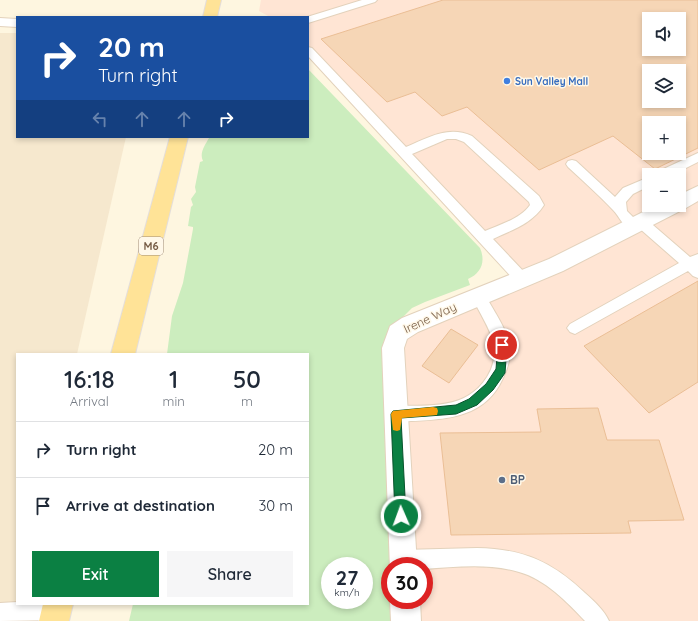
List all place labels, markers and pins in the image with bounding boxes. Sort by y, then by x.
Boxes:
place label: Sun Valley Mall [515,75,588,88]
marker: Sun Valley Mall [502,76,512,86]
pin [485,328,519,362]
place label: BP [510,472,525,487]
marker: BP [497,475,507,485]

